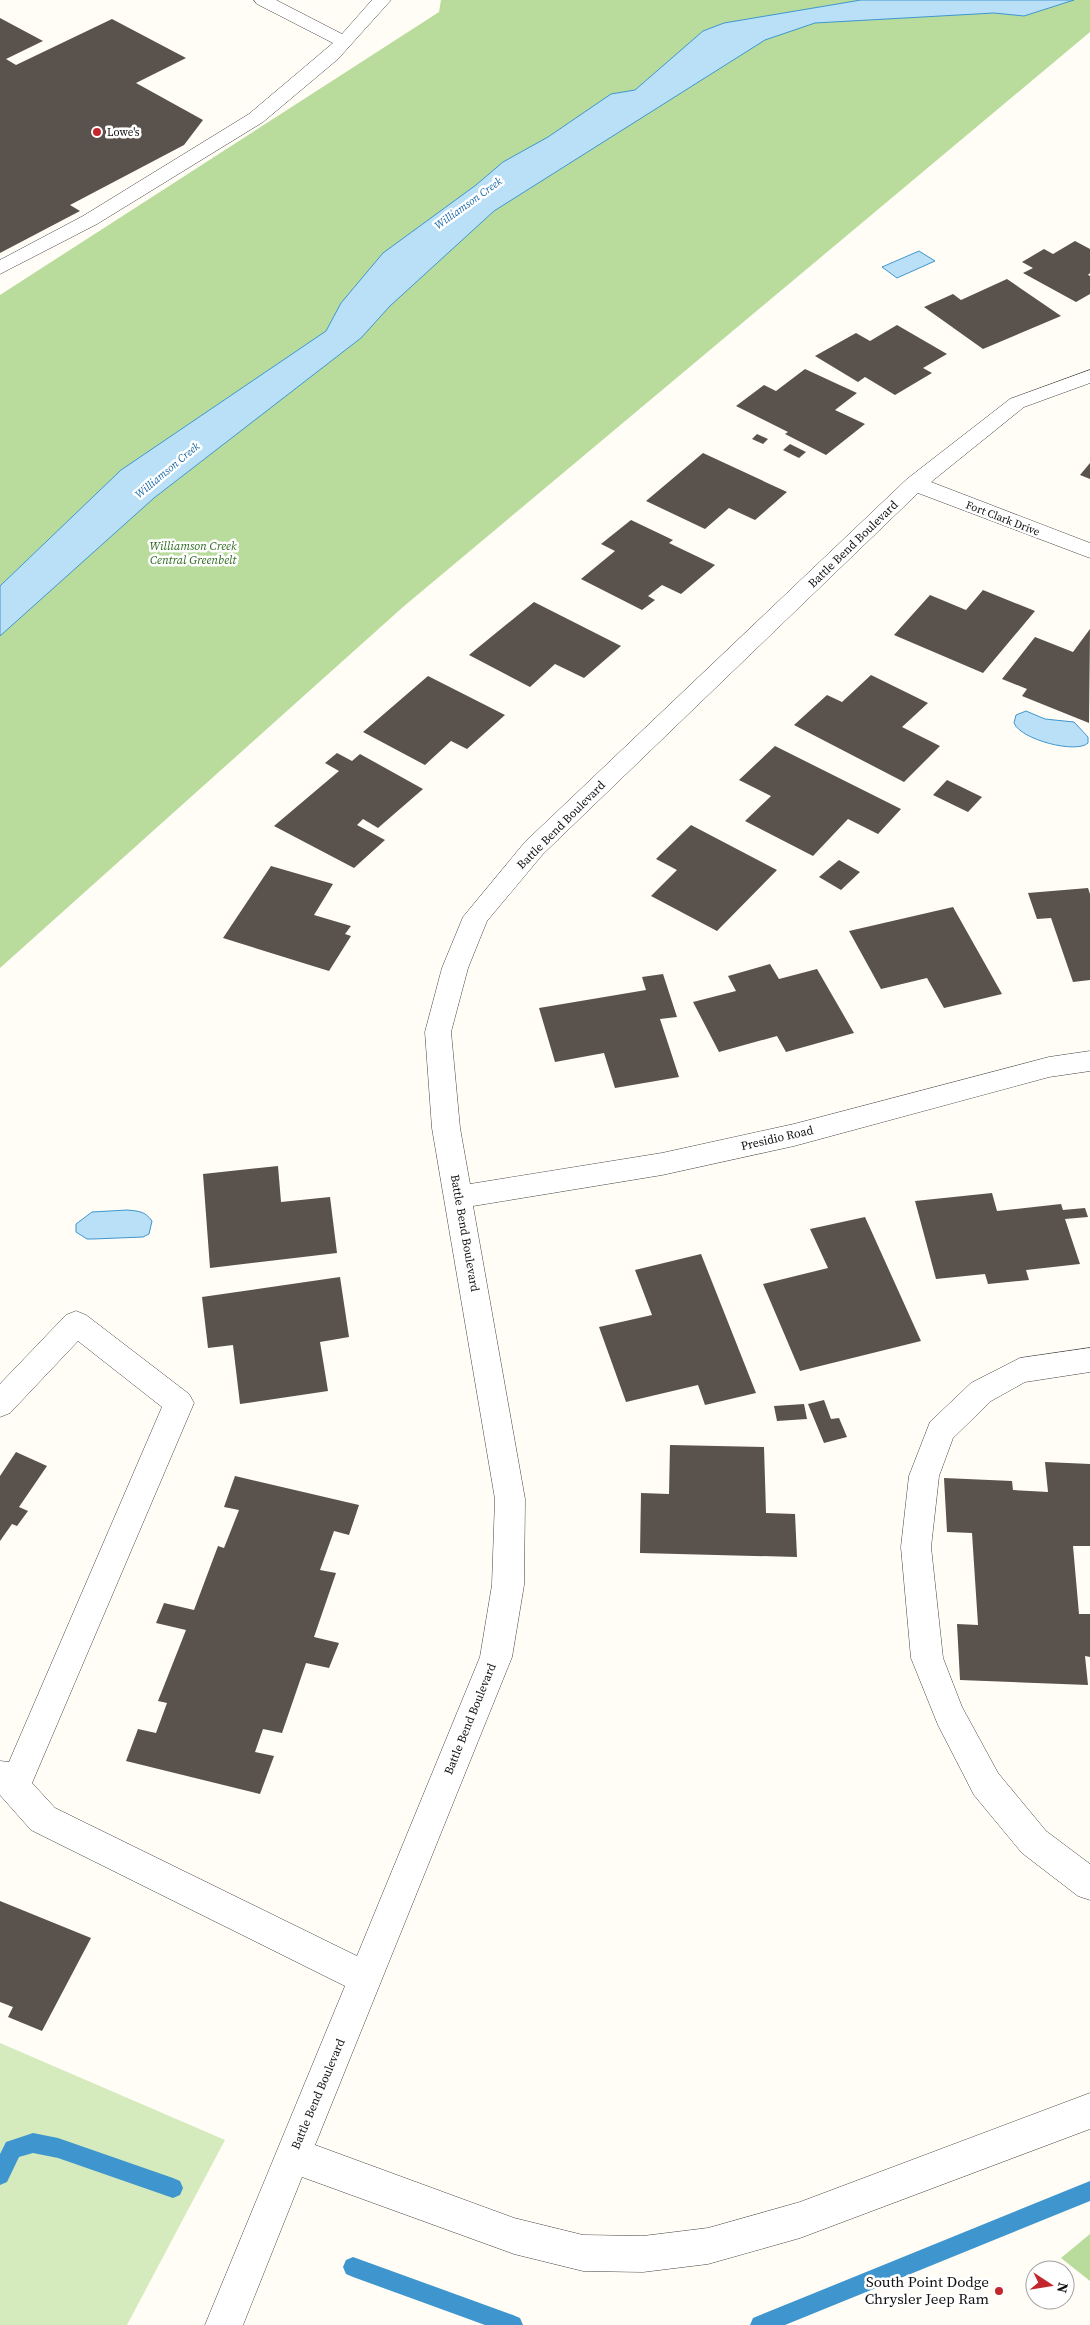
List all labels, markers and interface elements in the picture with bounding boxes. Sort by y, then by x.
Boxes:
place label: Lowe's [107,125,140,140]
marker: Lowe's [91,126,103,138]
water label: Williamson Creek [432,173,506,233]
water label: Williamson Creek [132,438,203,502]
street label: Battle Bend Boulevard [805,497,901,591]
street label: Fort Clark Drive [964,497,1042,540]
park label: Williamson Creek Central Greenbelt [149,538,237,568]
street label: Battle Bend Boulevard [513,777,609,873]
street label: Presidio Road [739,1122,815,1154]
street label: Battle Bend Boulevard [447,1173,483,1293]
street label: Battle Bend Boulevard [440,1661,500,1777]
street label: Battle Bend Boulevard [287,2036,349,2152]
north arrow [1025,2260,1075,2310]
place label: South Point Dodge Chrysler Jeep Ram [865,2271,989,2309]
text: N [1052,2281,1074,2295]
marker: South Point Dodge Chrysler Jeep Ram [993,2285,1005,2297]

